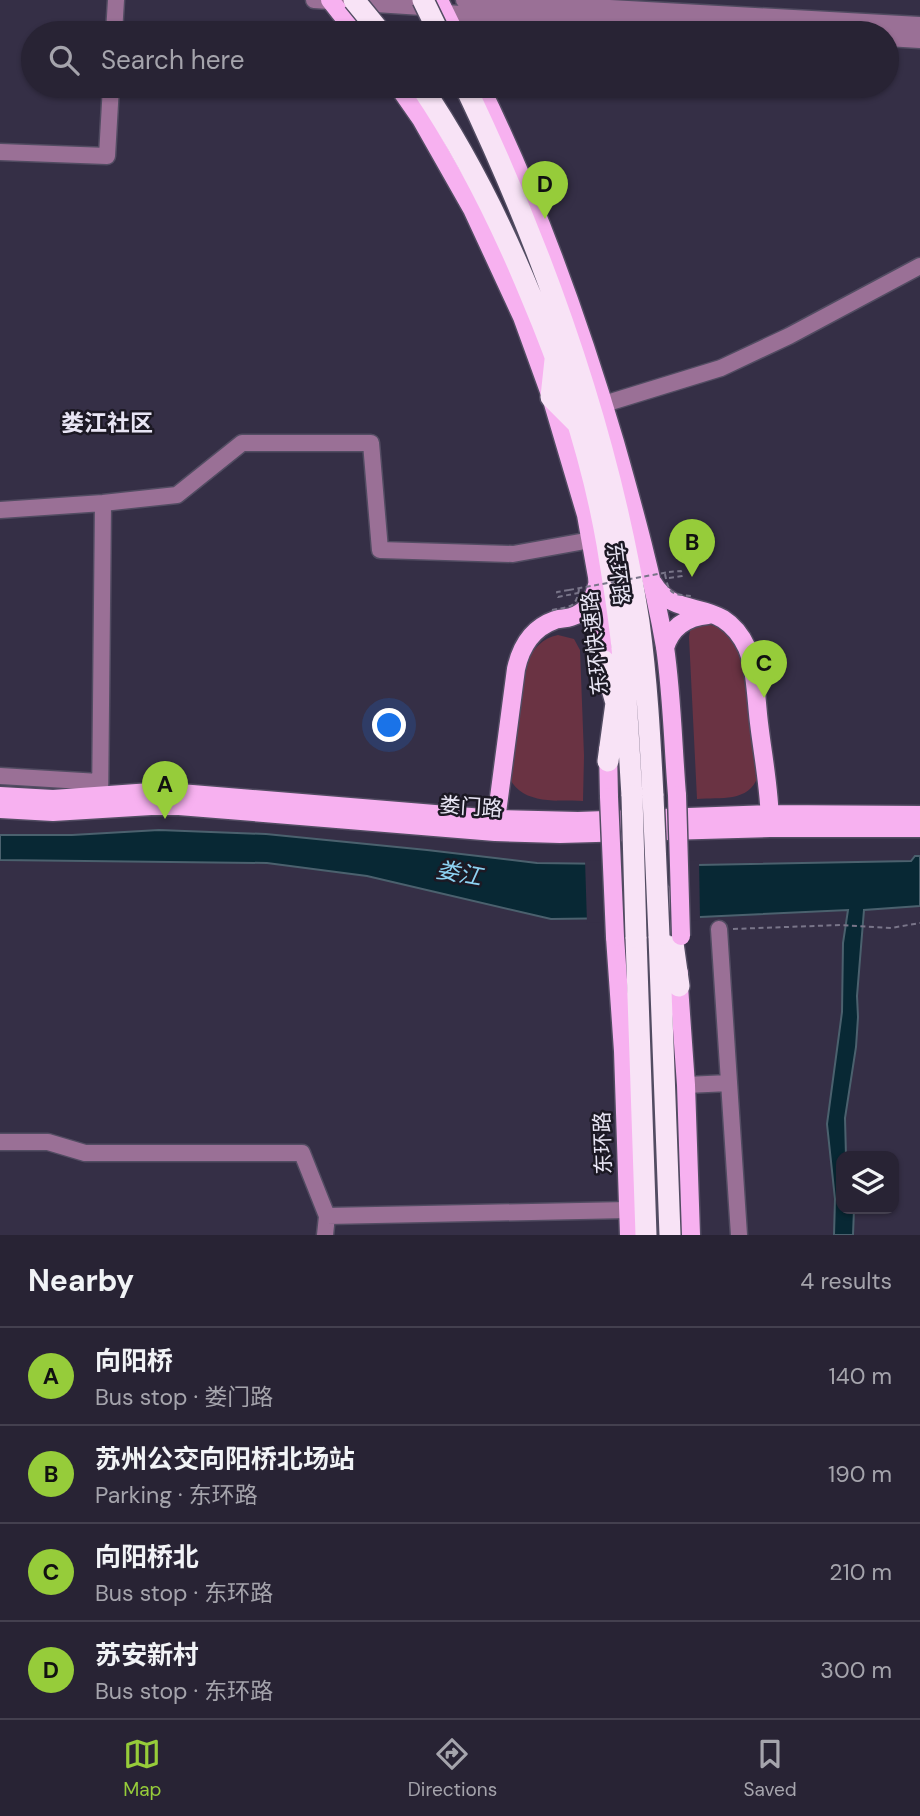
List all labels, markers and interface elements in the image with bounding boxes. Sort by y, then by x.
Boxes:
search box [21,21,899,98]
icon: search [45,41,83,79]
text: Search here [101,43,244,77]
pin: D [522,161,568,219]
district label: 娄江社区 [61,408,153,438]
pin: B [669,519,715,577]
street label: 东环路 [600,541,636,607]
street label: 东环快速路 [576,589,614,697]
pin: C [741,640,787,698]
your location [372,708,406,742]
pin: A [142,761,188,819]
street label: 娄门路 [439,791,503,823]
water label: 娄江 [434,854,487,892]
street label: 东环路 [588,1111,618,1175]
map controls [836,1151,899,1214]
button: layers [836,1151,899,1214]
text: Nearby [28,1261,134,1300]
text: 4 results [800,1266,892,1296]
text: 向阳桥 [95,1344,173,1378]
text: A [43,1361,59,1391]
text: 140 m [829,1361,892,1391]
text: Bus stop · 娄门路 [95,1382,273,1412]
text: 苏州公交向阳桥北场站 [95,1442,355,1476]
text: B [44,1459,58,1489]
text: 190 m [828,1459,892,1489]
text: Parking · 东环路 [95,1480,258,1510]
text: 向阳桥北 [95,1540,199,1574]
text: C [43,1557,59,1587]
text: 210 m [829,1557,892,1587]
text: Bus stop · 东环路 [95,1578,273,1608]
text: 苏安新村 [95,1638,199,1672]
text: D [43,1655,59,1685]
text: 300 m [820,1655,892,1685]
text: Bus stop · 东环路 [95,1676,273,1706]
tab: Map [123,1735,161,1802]
tab: Directions [408,1735,497,1802]
tab: Saved [744,1735,797,1802]

